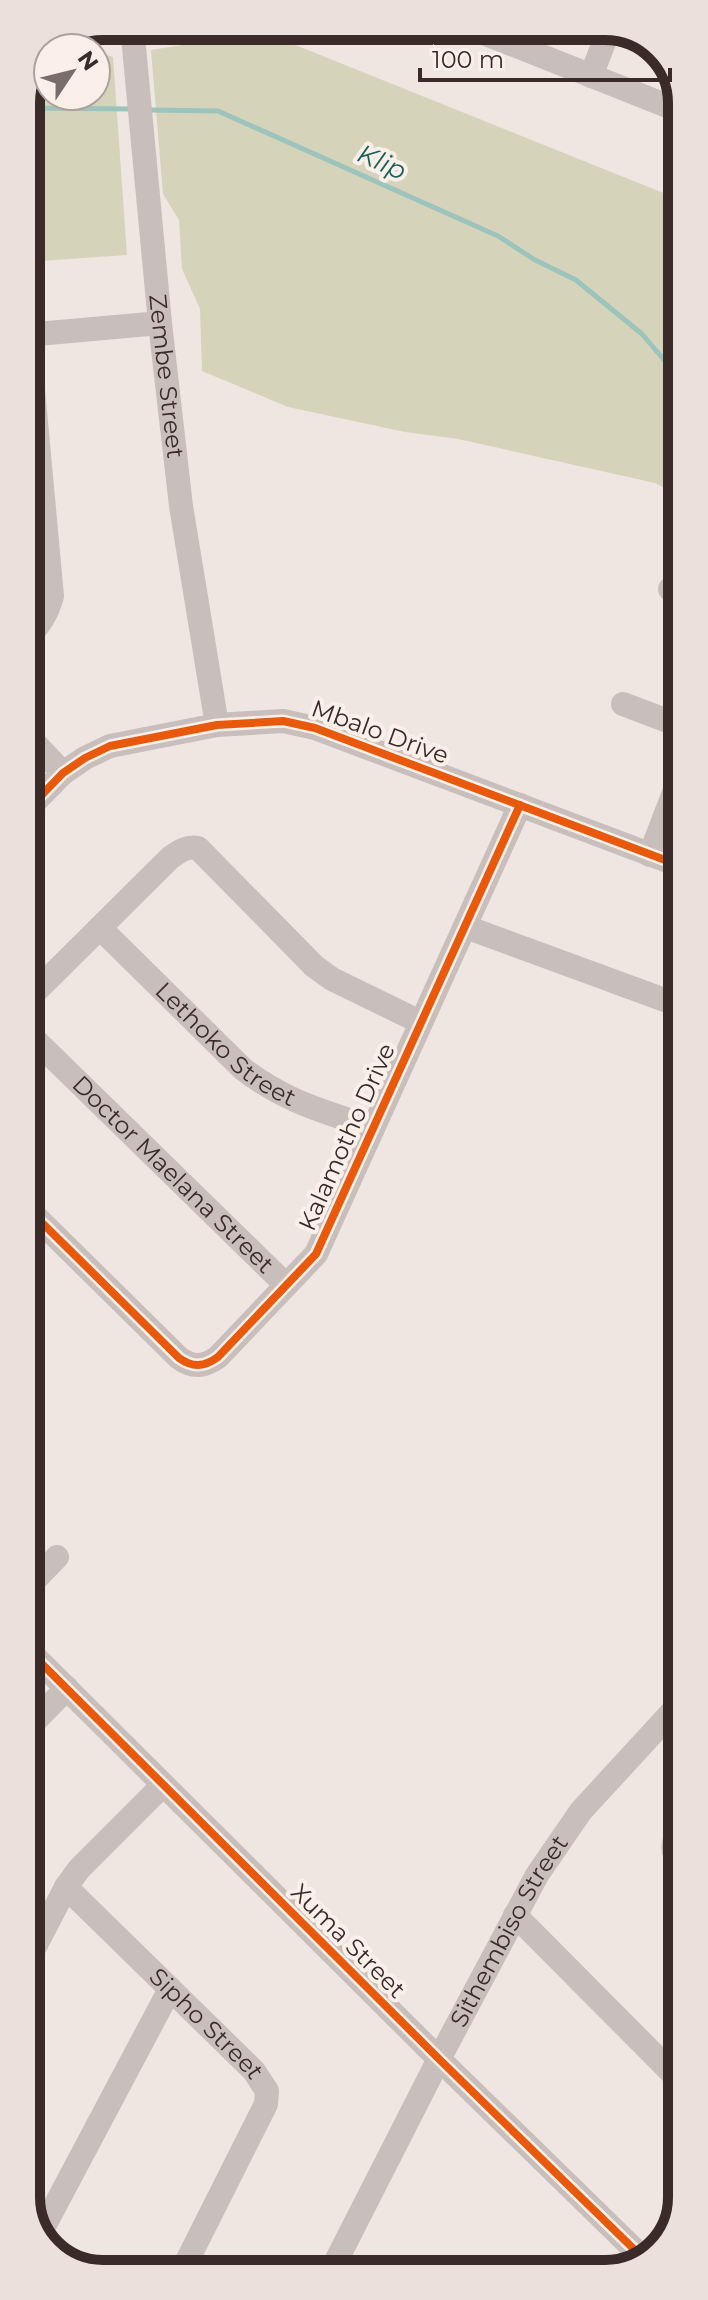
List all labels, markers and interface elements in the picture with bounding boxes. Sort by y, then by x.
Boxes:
north arrow [32,32,112,112]
scale bar [420,32,670,82]
text: 100 m [432,45,504,74]
text: N [72,46,104,76]
water label: Klip [353,137,411,187]
street label: Zembe Street [143,293,190,460]
street label: Mbalo Drive [308,693,453,770]
street label: Lethoko Street [150,976,301,1113]
street label: Kalamotho Drive [292,1039,401,1235]
street label: Doctor Maelana Street [66,1069,280,1279]
street label: Sithembiso Street [444,1829,574,2032]
street label: Xuma Street [285,1877,412,2004]
street label: Sipho Street [144,1962,270,2085]

